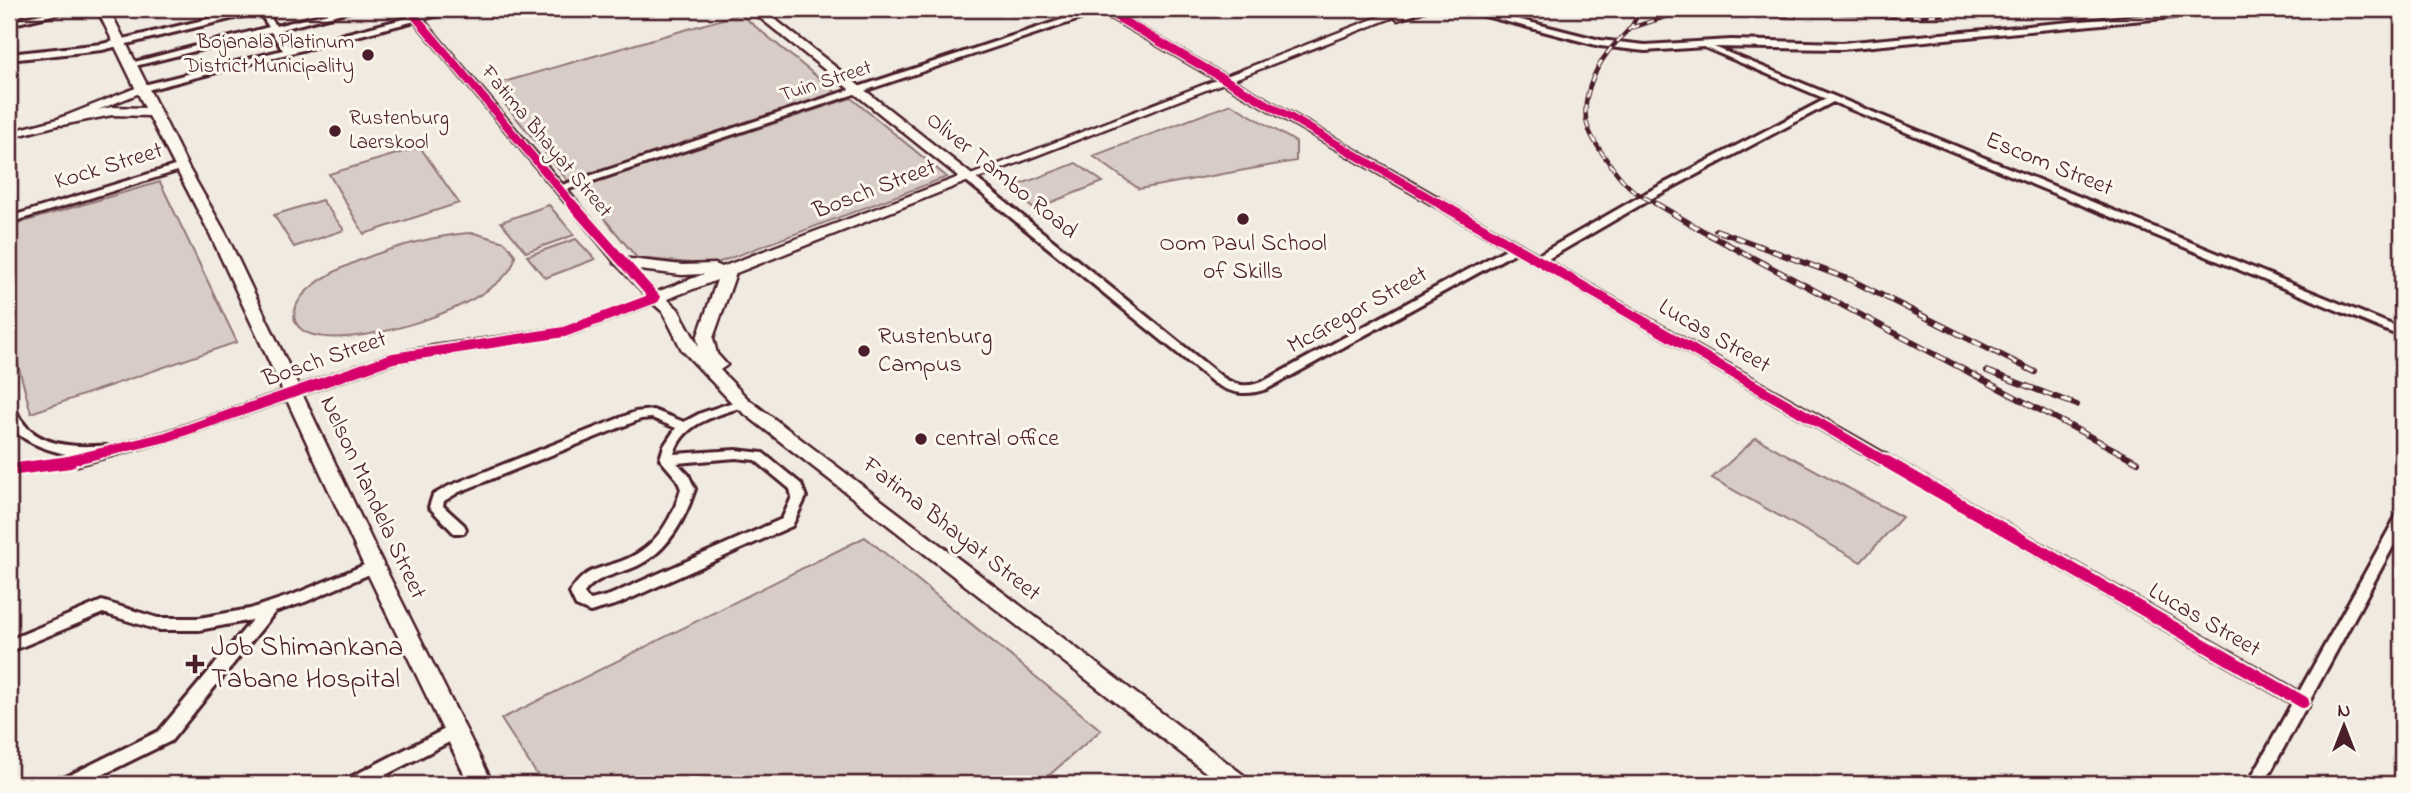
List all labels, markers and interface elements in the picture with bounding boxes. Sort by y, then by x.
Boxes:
place label: Bojanala Platinum District Municipality [183,28,354,84]
marker: Bojanala Platinum District Municipality [360,47,376,63]
street label: Tuin Street [776,53,876,111]
street label: Fatima Bhayat Street [471,58,619,226]
place label: Rustenburg Laerskool [349,104,449,158]
street label: Oliver Tambo Road [917,104,1085,249]
marker: Rustenburg Laerskool [327,123,343,139]
street label: Escom Street [1980,123,2118,207]
street label: Kock Street [50,134,168,200]
street label: Bosch Street [807,150,942,230]
marker: Oom Paul School of Skills [1235,211,1251,227]
place label: Oom Paul School of Skills [1159,227,1327,290]
street label: McGregor Street [1281,258,1435,364]
street label: Lucas Street [1651,291,1777,383]
place label: Rustenburg Campus [878,320,992,383]
street label: Bosch Street [257,322,392,398]
marker: Rustenburg Campus [856,343,872,359]
street label: Nelson Mandela Street [310,391,434,605]
place label: central office [935,422,1059,457]
marker: central office [913,431,929,447]
street label: Fatima Bhayat Street [853,448,1048,612]
street label: Lucas Street [2141,575,2267,667]
place label: Job Shimankana Tabane Hospital [211,628,403,701]
marker: Job Shimankana Tabane Hospital [185,654,205,674]
north arrow [2310,692,2380,762]
text: N [2338,698,2351,725]

